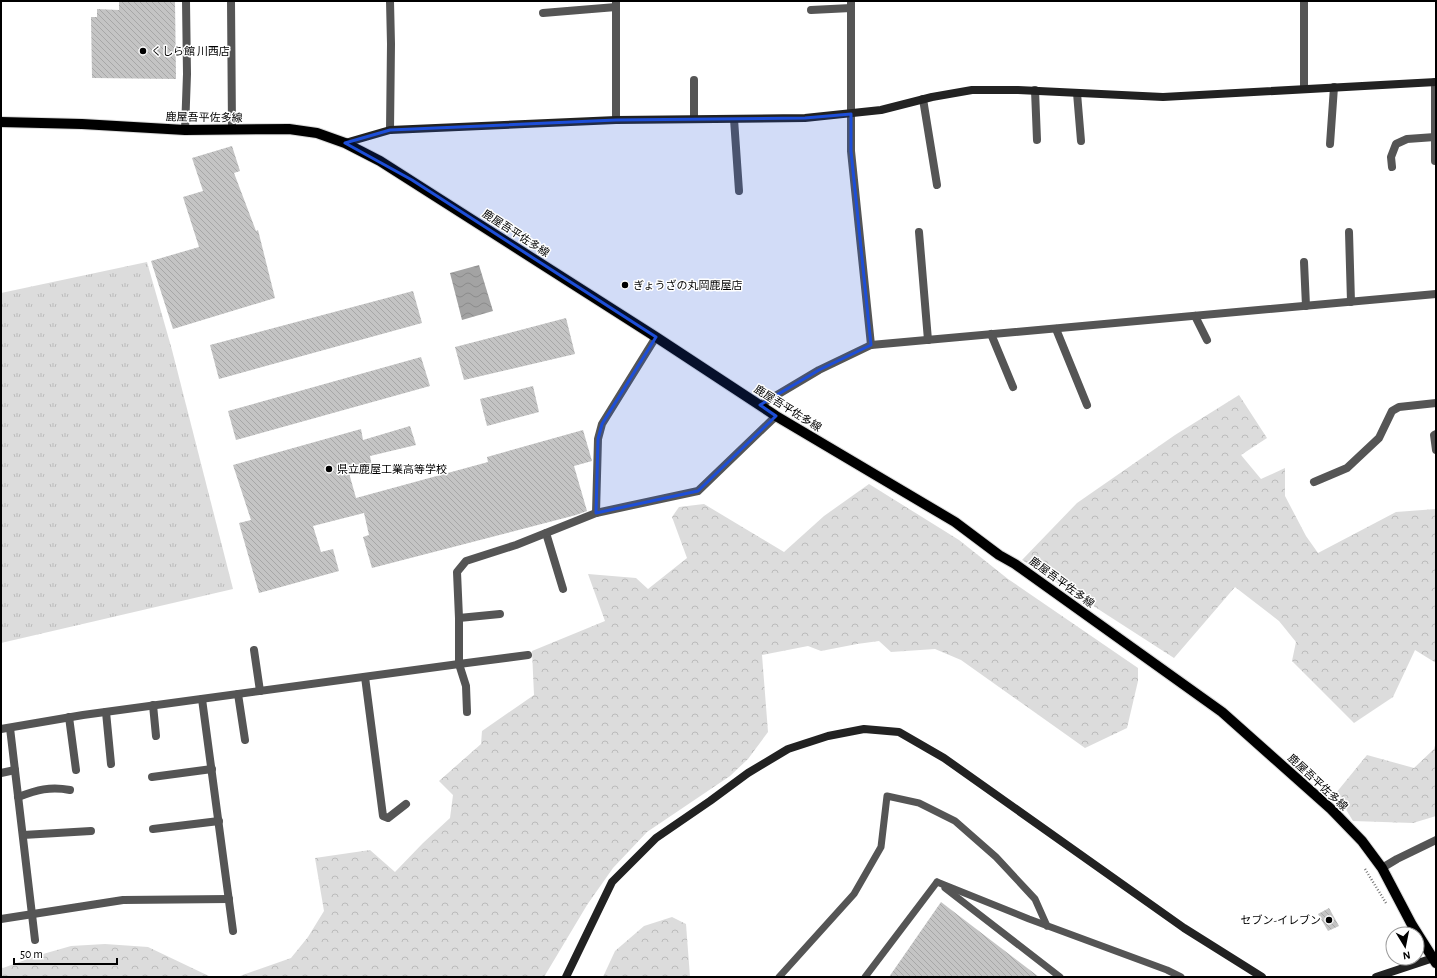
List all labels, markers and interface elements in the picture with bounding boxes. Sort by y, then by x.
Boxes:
place label: くしら館 川西店 [151,45,230,57]
marker: くしら館 川西店 [138,46,148,56]
street label: 鹿屋吾平佐多線 [165,110,243,124]
street label: 鹿屋吾平佐多線 [480,207,552,259]
place label: ぎょうざの丸岡鹿屋店 [633,279,742,291]
marker: ぎょうざの丸岡鹿屋店 [620,280,630,290]
street label: 鹿屋吾平佐多線 [752,383,824,433]
place label: 県立鹿屋工業高等学校 [337,463,447,475]
marker: 県立鹿屋工業高等学校 [324,464,334,474]
street label: 鹿屋吾平佐多線 [1027,555,1097,609]
street label: 鹿屋吾平佐多線 [1286,751,1350,813]
place label: セブン-イレブン [1241,914,1321,926]
marker: セブン-イレブン [1324,915,1334,925]
north arrow [1385,926,1425,966]
scale bar [14,940,117,966]
text: 50 m [20,948,43,960]
text: N [1402,949,1411,961]

